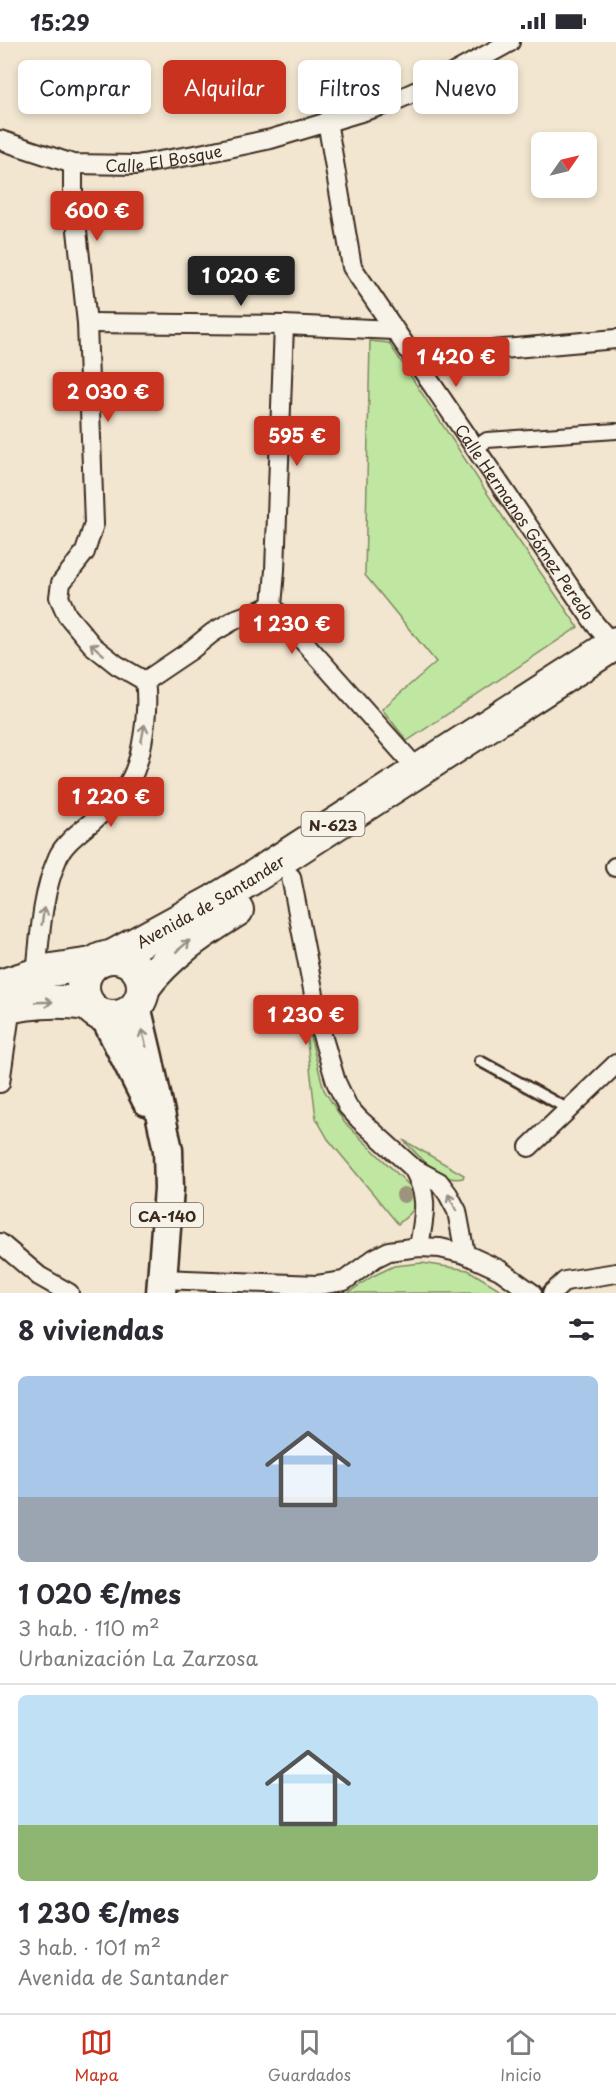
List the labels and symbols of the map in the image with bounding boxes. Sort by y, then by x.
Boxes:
north arrow [531,132,597,198]
street label: Calle El Bosque [105,138,224,177]
pin: 600 € [55,191,139,242]
pin: 1 020 € [186,256,296,307]
pin: 1 420 € [401,337,511,388]
pin: 2 030 € [53,372,163,423]
pin: 595 € [255,416,339,467]
street label: Calle Hermanos Gómez Peredo [450,419,601,625]
pin: 1 230 € [237,604,347,655]
one-way arrow [89,642,105,655]
one-way arrow [138,724,149,744]
pin: 1 220 € [56,777,166,828]
road number: N-623 [302,812,364,836]
street label: Avenida de Santander [132,848,290,953]
one-way arrow [37,907,48,927]
one-way arrow [175,939,190,953]
pin: 1 230 € [251,995,361,1046]
one-way arrow [33,996,53,1007]
one-way arrow [137,1029,149,1048]
one-way arrow [446,1194,457,1212]
road number: CA-140 [131,1203,203,1227]

